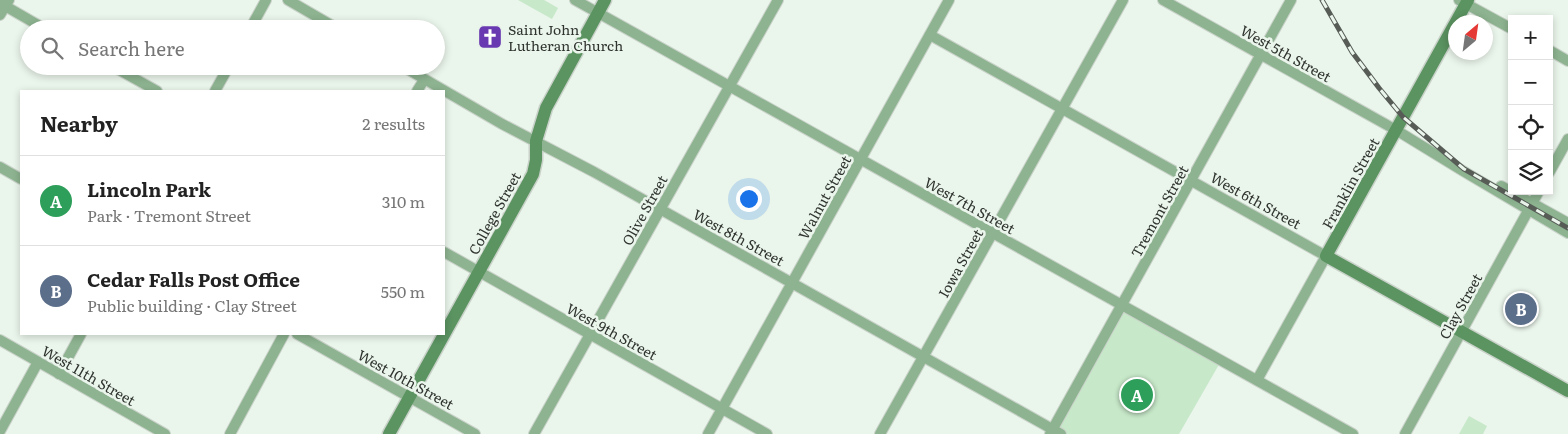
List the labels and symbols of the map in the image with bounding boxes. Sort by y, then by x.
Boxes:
north arrow [1448,15,1493,60]
place label: Saint John Lutheran Church [508,19,623,55]
street label: West 5th Street [1237,20,1335,86]
church icon: Saint John Lutheran Church [477,24,503,50]
street label: Franklin Street [1317,133,1384,232]
street label: Walnut Street [793,151,855,243]
street label: Tremont Street [1125,161,1193,261]
street label: West 6th Street [1207,167,1305,233]
street label: College Street [463,168,525,258]
street label: Olive Street [616,171,672,249]
street label: West 7th Street [921,172,1019,238]
your location [736,186,762,212]
street label: West 8th Street [690,204,788,270]
street label: Iowa Street [933,225,987,301]
street label: Clay Street [1434,269,1486,342]
pin: B [1505,290,1537,328]
street label: West 9th Street [563,298,661,364]
street label: West 11th Street [39,340,140,410]
street label: West 10th Street [354,344,458,414]
pin: A [1121,376,1153,414]

